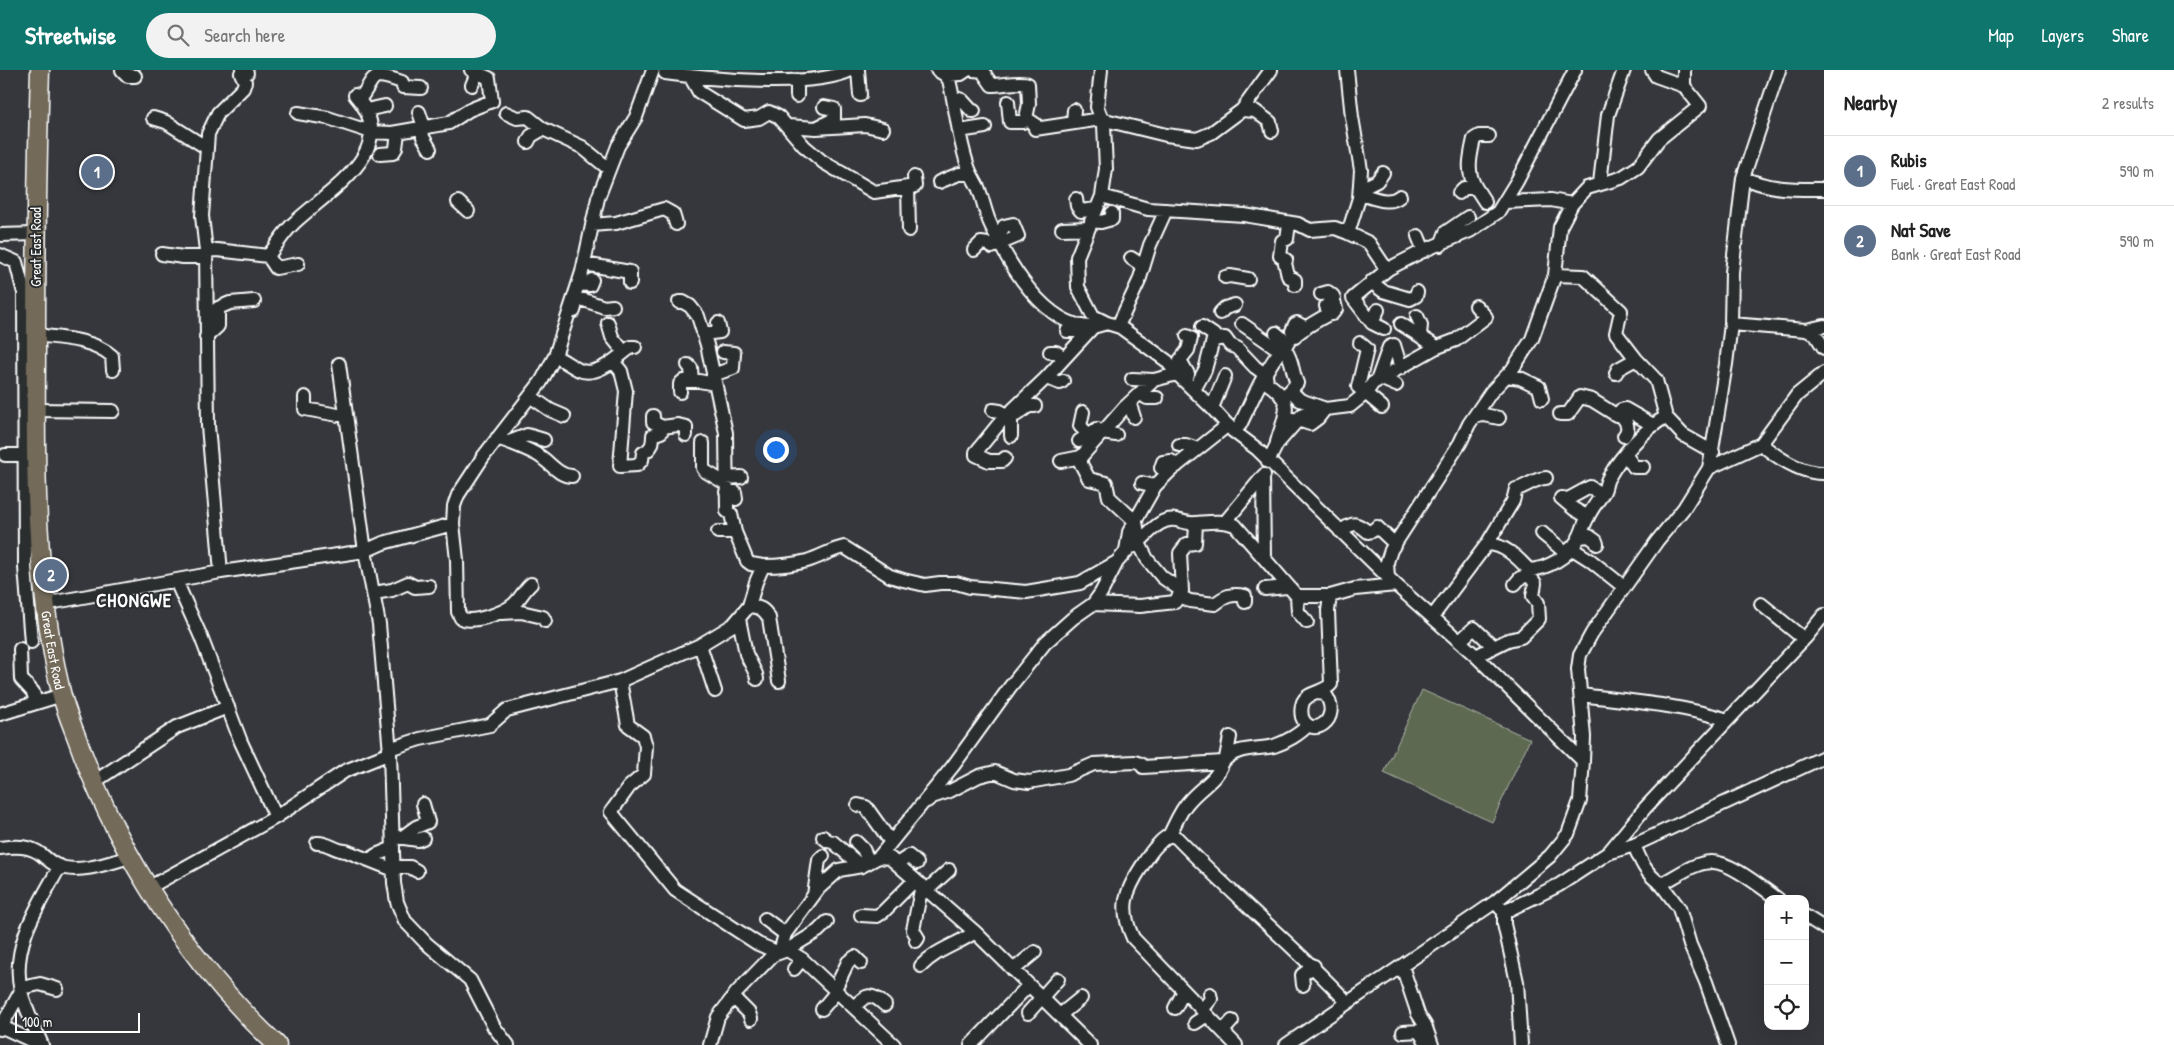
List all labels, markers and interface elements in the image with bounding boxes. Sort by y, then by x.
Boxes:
search box [146,13,496,58]
text: Streetwise [25,19,116,51]
icon: search [164,21,192,49]
text: Search here [204,22,285,48]
text: Map [1988,23,2014,48]
text: Layers [2042,23,2084,48]
text: Share [2112,23,2149,48]
text: Nearby [1844,88,1897,117]
text: 2 results [2102,92,2154,114]
text: Rubis [1891,147,1927,173]
pin: 1 [81,153,113,191]
text: 1 [1857,160,1863,182]
text: 590 m [2120,160,2154,182]
text: Fuel · Great East Road [1891,173,2015,195]
street label: Great East Road [26,207,45,287]
text: Nat Save [1891,217,1951,243]
text: 2 [1856,230,1864,252]
text: 590 m [2120,230,2154,252]
text: Bank · Great East Road [1891,243,2020,265]
your location [763,437,789,463]
pin: 2 [35,556,67,594]
district label: CHONGWE [96,587,172,613]
street label: Great East Road [37,609,70,691]
map controls [1764,895,1809,1030]
button: + [1764,895,1809,940]
button: − [1764,940,1809,985]
button: locate [1764,985,1809,1030]
scale bar [15,1010,140,1033]
text: 100 m [22,1012,52,1031]

